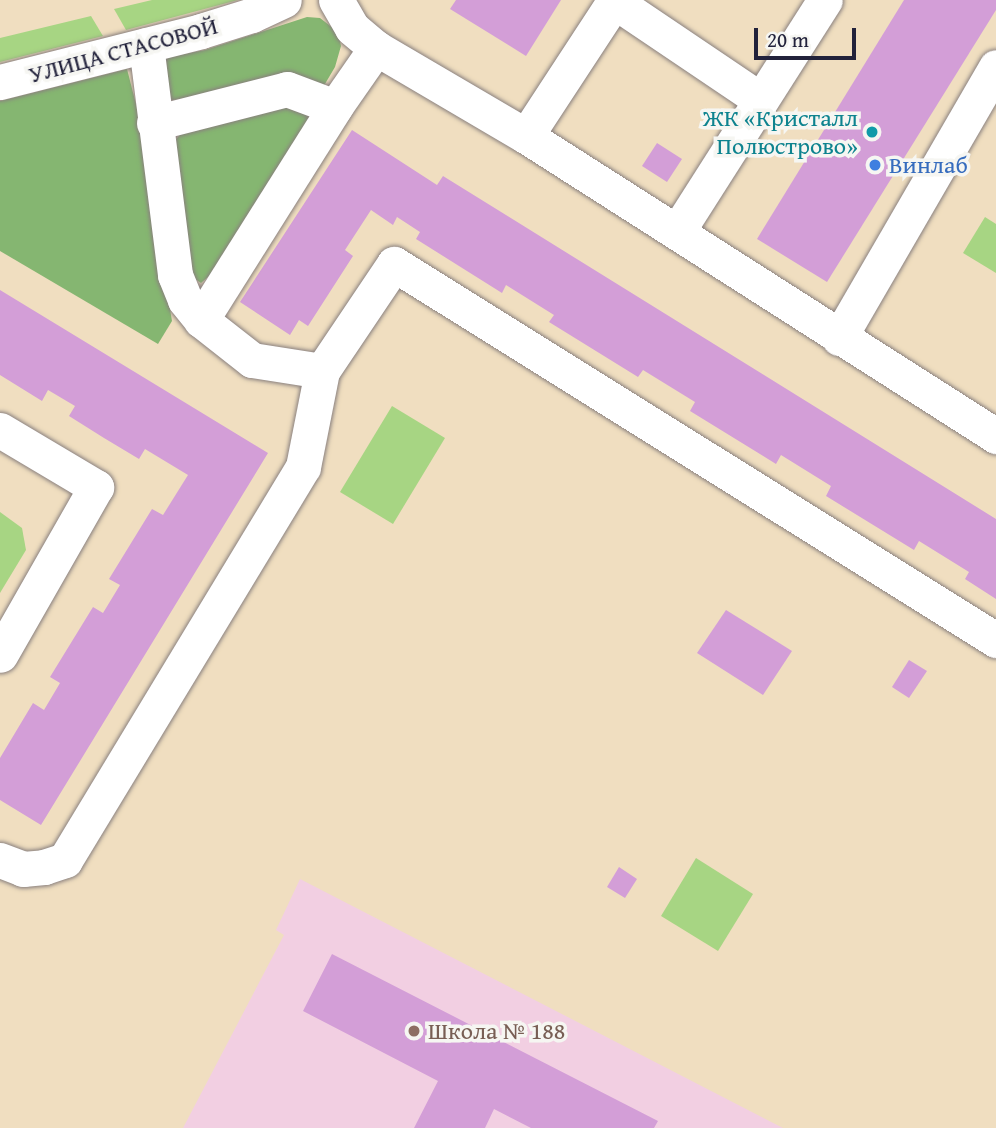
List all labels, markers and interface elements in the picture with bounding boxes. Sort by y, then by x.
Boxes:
street label: УЛИЦА СТАСОВОЙ [25,11,221,89]
scale bar [758,14,860,58]
text: 20 m [767,24,809,55]
place label: ЖК «Кристалл Полюстрово» [703,104,858,160]
marker: ЖК «Кристалл Полюстрово» [864,124,880,140]
place label: Винлаб [889,151,968,179]
marker: Винлаб [867,157,883,173]
place label: Школа № 188 [428,1017,565,1045]
marker: Школа № 188 [406,1023,422,1039]

